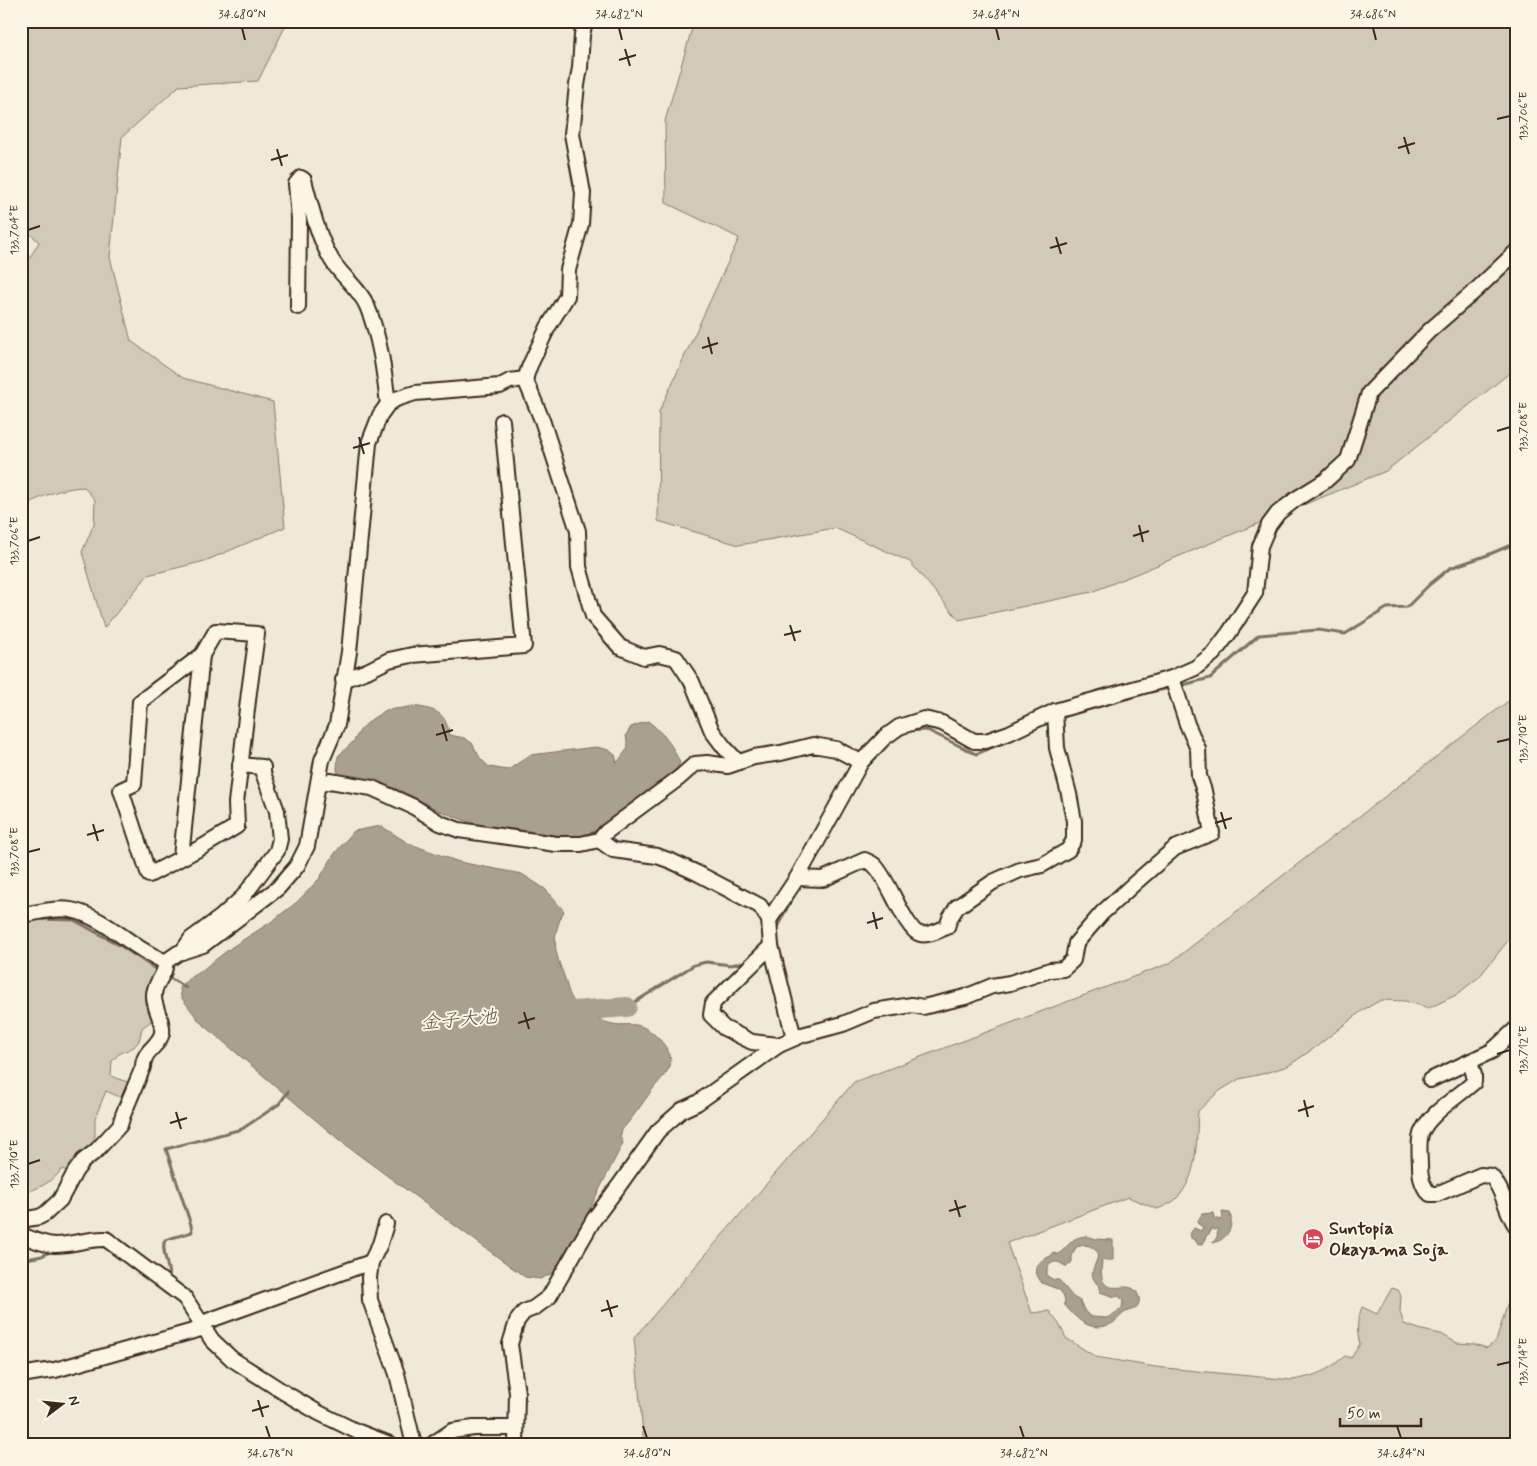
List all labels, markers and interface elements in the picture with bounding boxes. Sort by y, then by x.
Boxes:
text: 34.680°N [218,7,266,23]
text: 34.682°N [595,7,643,23]
text: 34.684°N [972,7,1020,23]
text: 34.686°N [1350,7,1396,23]
text: 133.706°E [1516,91,1532,141]
text: 133.704°E [7,205,23,255]
text: 133.708°E [1516,402,1532,452]
text: 133.706°E [7,516,23,566]
text: 133.710°E [1516,715,1532,763]
text: 133.708°E [7,827,23,877]
water label: 金子大池 [420,1004,499,1036]
text: 133.712°E [1516,1026,1532,1074]
text: 133.710°E [7,1140,23,1188]
place label: Suntopia Okayama Soja [1329,1217,1449,1262]
hotel icon: Suntopia Okayama Soja [1301,1227,1325,1251]
text: 133.714°E [1516,1338,1532,1386]
north arrow [38,1378,88,1428]
text: N [64,1394,83,1408]
scale bar [1340,1396,1421,1428]
text: 50 m [1347,1404,1381,1424]
text: 34.678°N [247,1446,293,1462]
text: 34.680°N [623,1446,671,1462]
text: 34.682°N [1000,1446,1048,1462]
text: 34.684°N [1377,1446,1425,1462]

